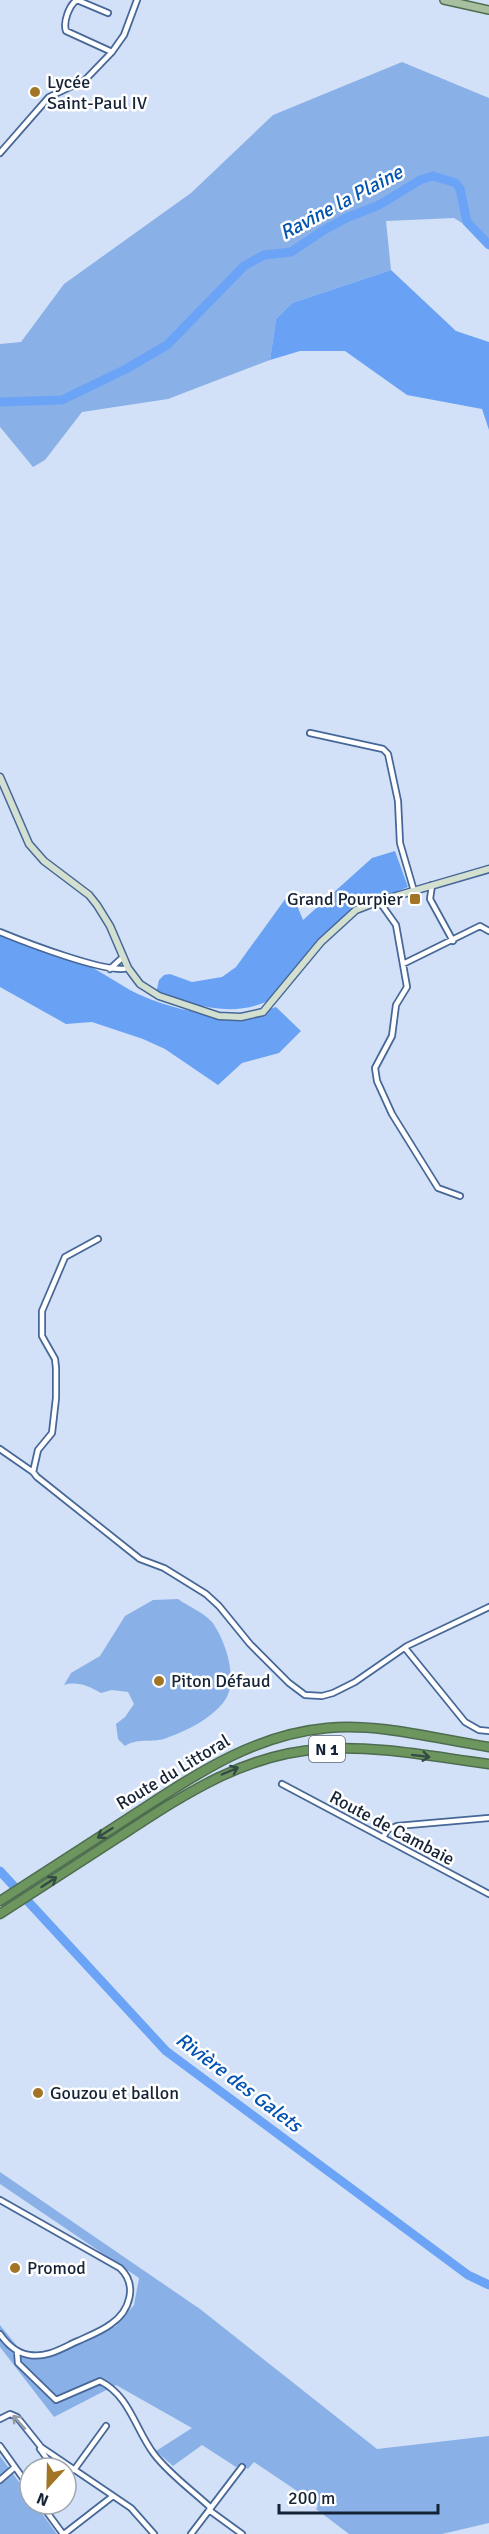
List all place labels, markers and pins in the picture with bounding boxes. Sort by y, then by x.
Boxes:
place label: Lycée Saint-Paul IV [47,71,148,114]
marker: Lycée Saint-Paul IV [28,85,42,99]
place label: Grand Pourpier [287,888,403,910]
marker: Grand Pourpier [408,892,422,906]
place label: Piton Défaud [171,1670,271,1692]
marker: Piton Défaud [152,1674,166,1688]
place label: Gouzou et ballon [50,2082,179,2104]
marker: Gouzou et ballon [31,2086,45,2100]
place label: Promod [27,2257,86,2279]
marker: Promod [8,2261,22,2275]

